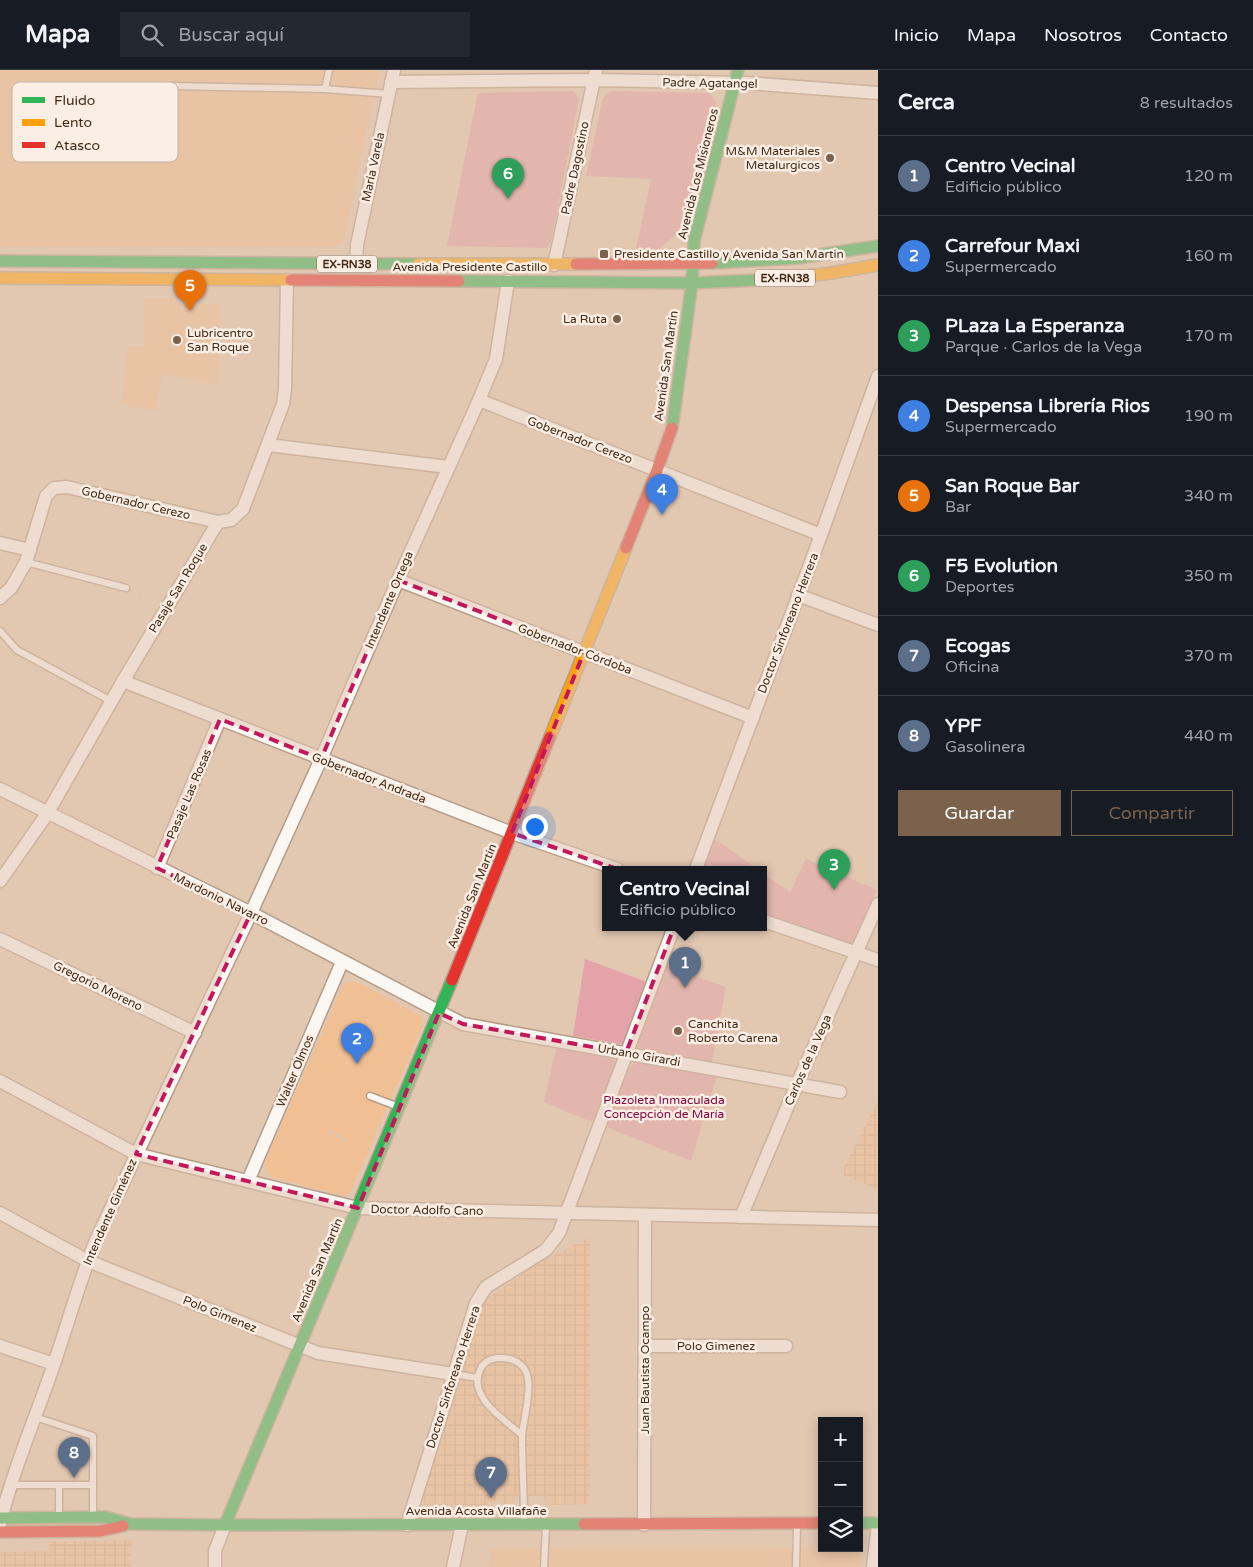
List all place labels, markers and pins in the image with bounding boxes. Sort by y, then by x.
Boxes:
place label: M&M Materiales Metalurgicos [726,144,820,172]
marker: M&M Materiales Metalurgicos [824,152,836,164]
pin: 6 [492,158,524,199]
place label: Presidente Castillo y Avenida San Martin [614,247,844,261]
marker: Presidente Castillo y Avenida San Martin [598,248,610,260]
pin: 5 [174,270,206,311]
place label: La Ruta [563,312,607,326]
marker: La Ruta [611,313,623,325]
place label: Lubricentro San Roque [187,326,253,354]
marker: Lubricentro San Roque [171,334,183,346]
pin: 4 [646,474,678,515]
pin: 3 [818,849,850,890]
pin: 1 [669,947,701,988]
place label: Canchita Roberto Carena [688,1017,778,1045]
pin: 2 [341,1023,373,1064]
marker: Canchita Roberto Carena [672,1025,684,1037]
pin: 8 [58,1437,90,1478]
pin: 7 [475,1457,507,1498]

